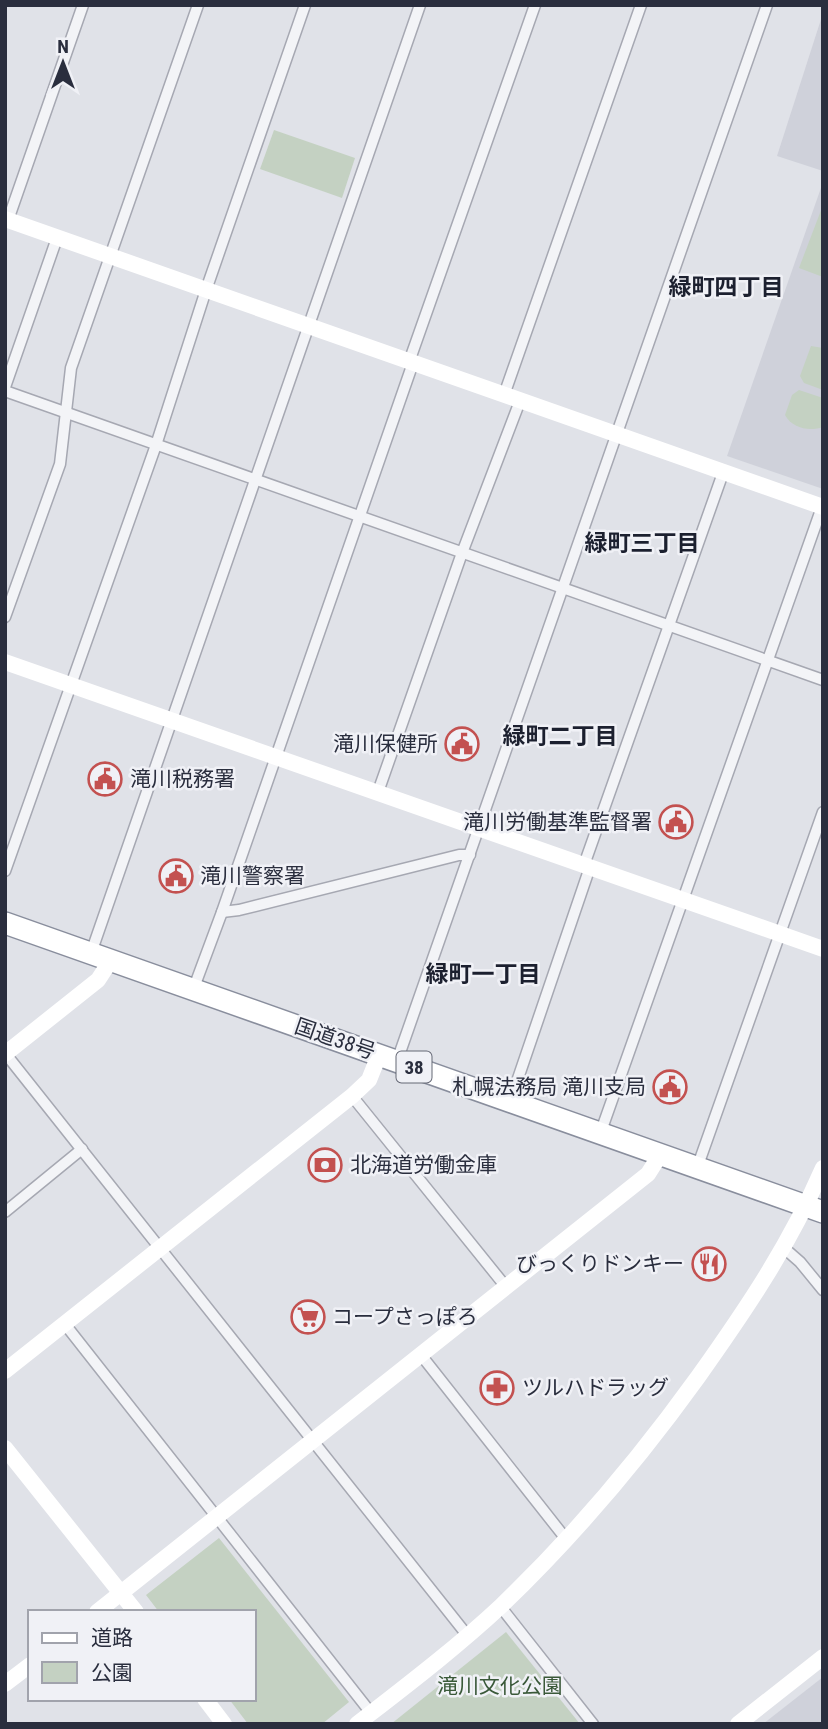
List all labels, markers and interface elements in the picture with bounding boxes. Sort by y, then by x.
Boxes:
north arrow [28,28,98,98]
text: N [57,35,69,58]
district label: 緑町四丁目 [669,274,784,301]
district label: 緑町三丁目 [585,530,700,557]
district label: 緑町二丁目 [503,723,618,750]
public building icon: 滝川保健所 [443,725,481,763]
place label: 滝川保健所 [333,732,438,756]
public building icon: 滝川税務署 [86,760,124,798]
place label: 滝川税務署 [130,767,235,791]
public building icon: 滝川労働基準監督署 [657,803,695,841]
place label: 滝川労働基準監督署 [463,810,652,834]
public building icon: 滝川警察署 [157,857,195,895]
place label: 滝川警察署 [200,864,305,888]
district label: 緑町一丁目 [426,961,541,988]
street label: 国道38号 [292,1014,378,1064]
road number: 38 [396,1051,432,1082]
public building icon: 札幌法務局 滝川支局 [651,1068,689,1106]
place label: 札幌法務局 滝川支局 [452,1075,646,1099]
bank icon: 北海道労働金庫 [306,1146,344,1184]
place label: 北海道労働金庫 [350,1153,497,1177]
restaurant icon: びっくりドンキー [690,1245,728,1283]
place label: びっくりドンキー [516,1252,684,1276]
supermarket icon: コープさっぽろ [289,1298,327,1336]
place label: コープさっぽろ [332,1305,478,1329]
pharmacy icon: ツルハドラッグ [478,1369,516,1407]
place label: ツルハドラッグ [522,1376,669,1400]
legend [28,1610,256,1701]
text: 道路 [91,1626,133,1650]
text: 公園 [91,1661,133,1685]
park label: 滝川文化公園 [437,1674,563,1698]

